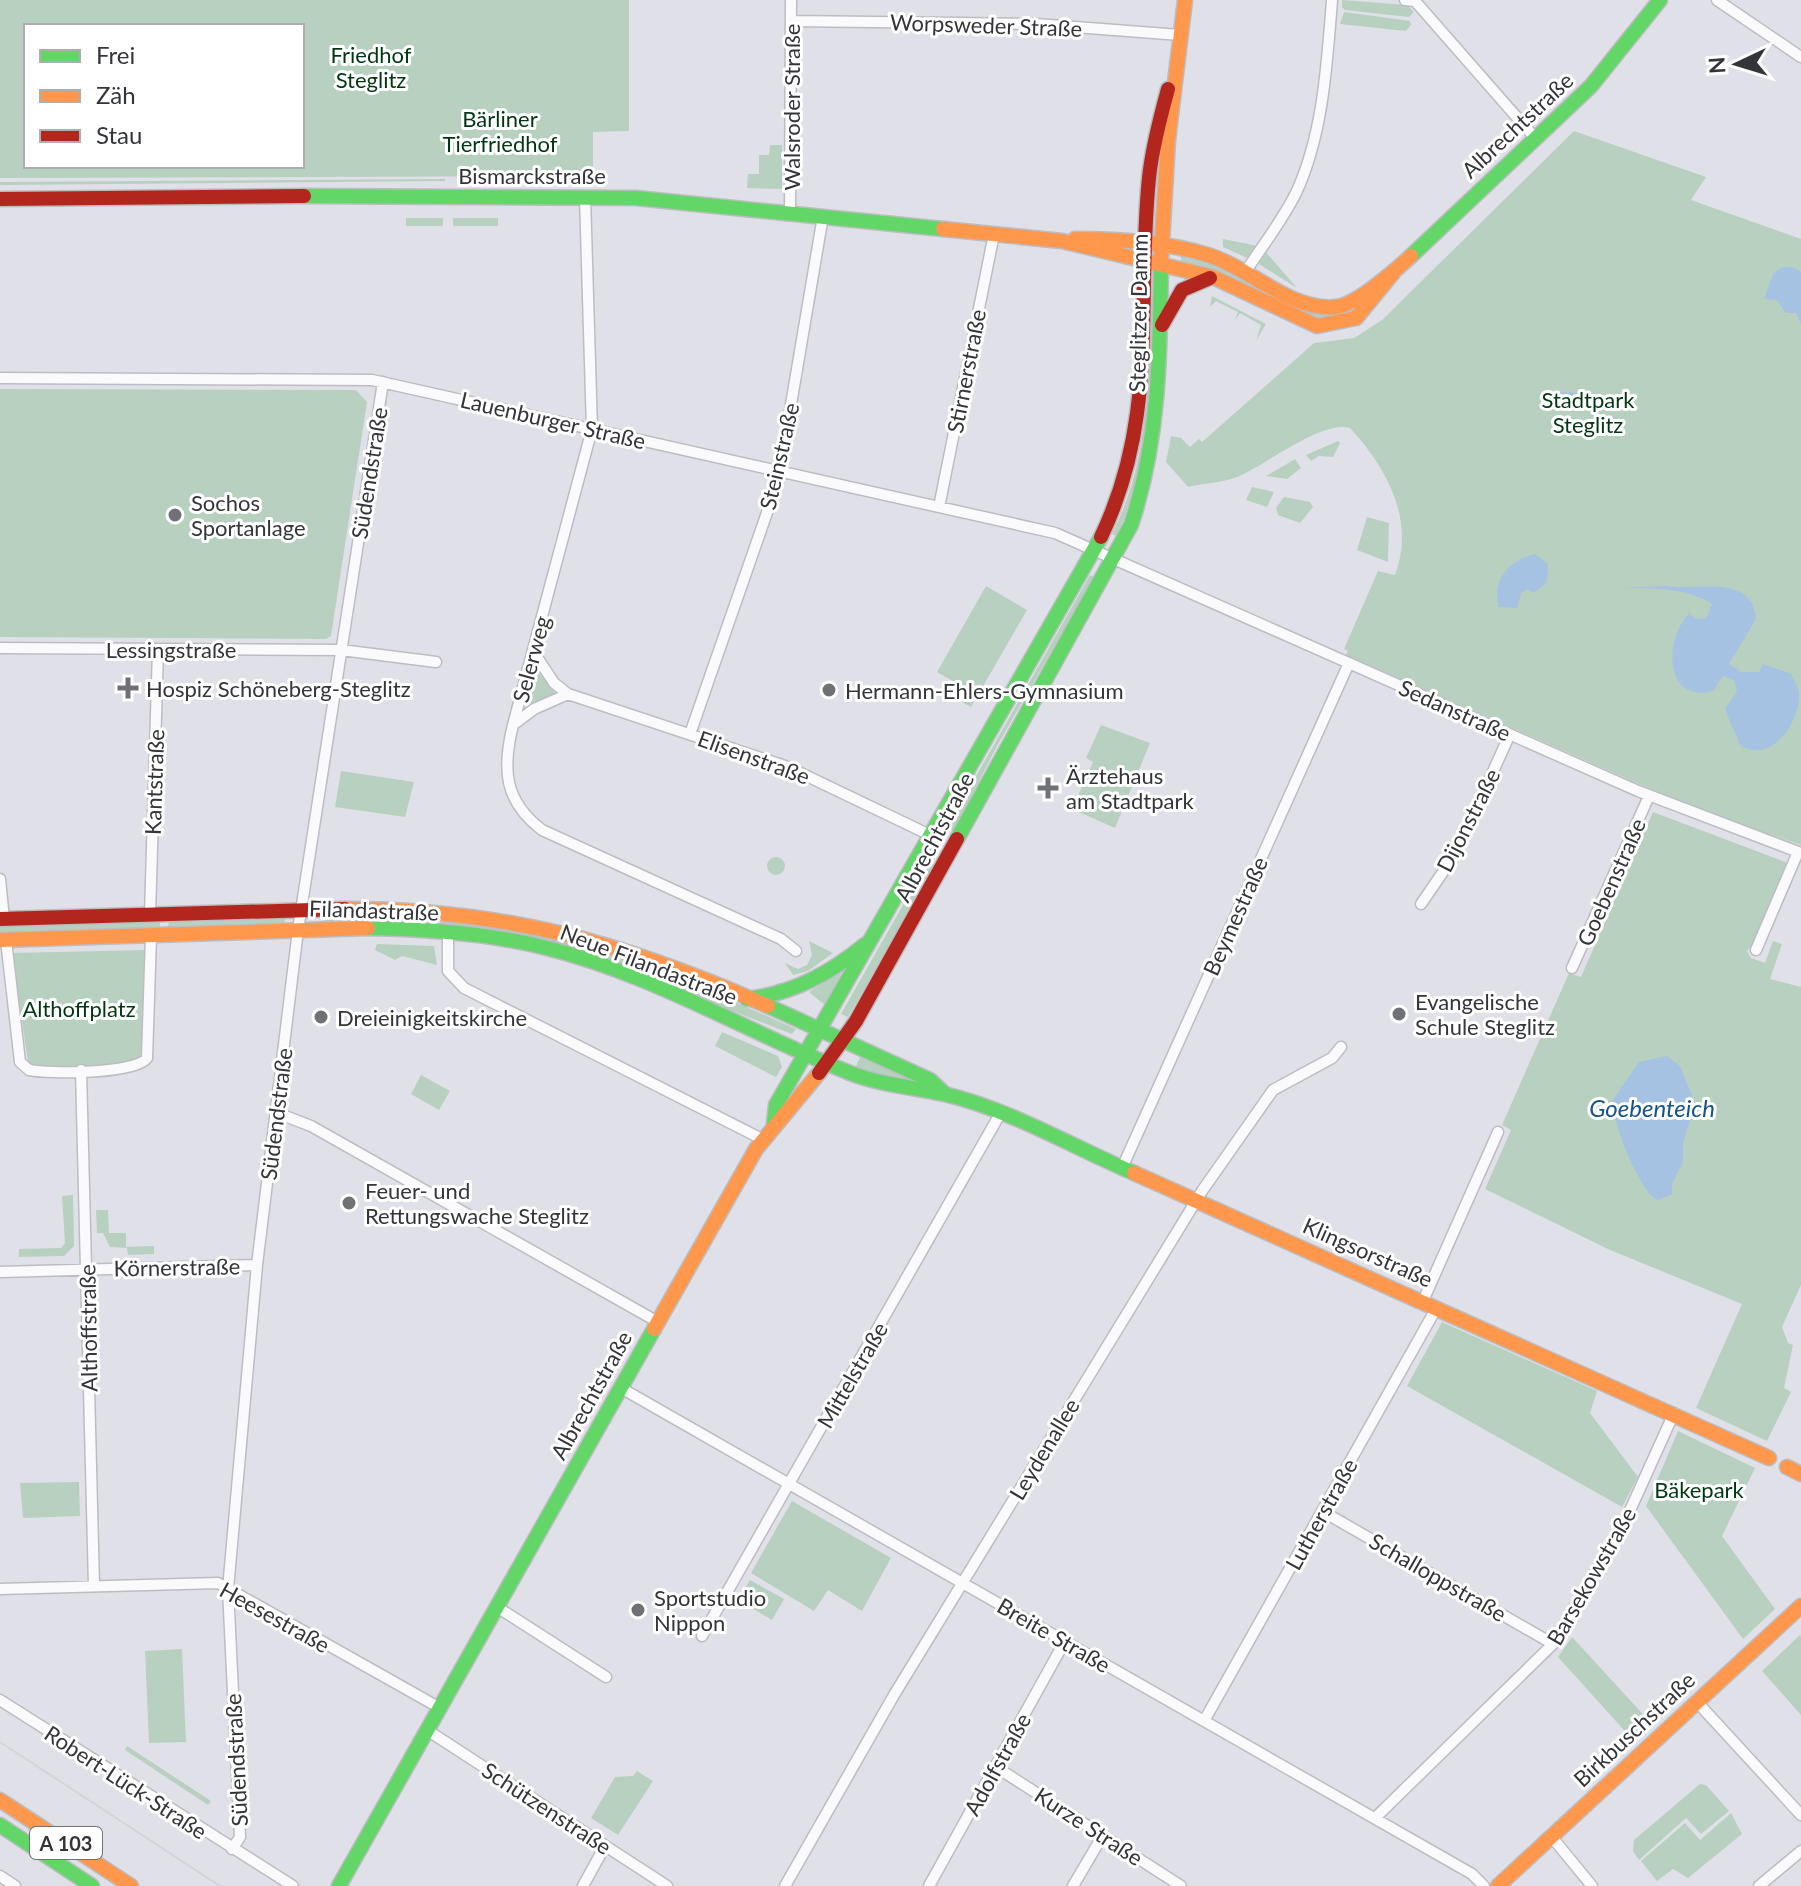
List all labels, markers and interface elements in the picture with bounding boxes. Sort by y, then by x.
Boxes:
street label: Worpsweder Straße [889,8,1083,42]
legend [24,24,304,168]
street label: Walsroder Straße [778,24,805,190]
north arrow [1697,24,1777,104]
text: Frei [96,40,135,69]
park label: Friedhof Steglitz [331,41,412,93]
text: N [1702,56,1731,75]
street label: Albrechtstraße [1456,66,1578,184]
text: Zäh [96,80,136,109]
park label: Bärliner Tierfriedhof [443,105,558,157]
text: Stau [96,120,142,149]
street label: Bismarckstraße [458,162,606,189]
street label: Steglitzer Damm [1123,233,1153,393]
street label: Stirnerstraße [941,307,991,435]
street label: Lauenburger Straße [458,386,648,454]
park label: Stadtpark Steglitz [1542,386,1635,438]
street label: Steinstraße [754,400,804,512]
street label: Südendstraße [345,405,393,541]
place label: Sochos Sportanlage [191,489,306,541]
marker: Sochos Sportanlage [166,506,184,524]
street label: Selerweg [507,613,555,705]
street label: Lessingstraße [106,636,236,663]
street label: Sedanstraße [1395,673,1515,747]
place label: Hospiz Schöneberg-Steglitz [146,675,411,702]
marker: Hospiz Schöneberg-Steglitz [117,677,139,699]
place label: Hermann-Ehlers-Gymnasium [845,677,1124,704]
marker: Hermann-Ehlers-Gymnasium [820,681,838,699]
street label: Elisenstraße [694,724,814,790]
street label: Kantstraße [139,729,169,835]
place label: Ärztehaus am Stadtpark [1066,762,1194,814]
street label: Dijonstraße [1430,764,1506,876]
street label: Albrechtstraße [889,768,979,906]
marker: Ärztehaus am Stadtpark [1037,777,1059,799]
street label: Goebenstraße [1571,814,1651,950]
street label: Beymestraße [1197,852,1273,980]
street label: Filandastraße [309,894,439,926]
street label: Neue Filandastraße [557,918,741,1010]
place label: Evangelische Schule Steglitz [1415,988,1555,1040]
park label: Althoffplatz [22,995,136,1022]
place label: Dreieinigkeitskirche [337,1004,527,1031]
marker: Evangelische Schule Steglitz [1390,1005,1408,1023]
marker: Dreieinigkeitskirche [312,1008,330,1026]
street label: Südendstraße [254,1046,298,1182]
water label: Goebenteich [1589,1093,1715,1122]
place label: Feuer- und Rettungswache Steglitz [365,1177,589,1229]
marker: Feuer- und Rettungswache Steglitz [340,1194,358,1212]
street label: Klingsorstraße [1299,1211,1437,1293]
street label: Körnerstraße [113,1252,241,1282]
street label: Althoffstraße [73,1264,103,1392]
street label: Mittelstraße [811,1317,893,1433]
street label: Albrechtstraße [545,1326,637,1464]
street label: Leydenallee [1003,1393,1085,1505]
street label: Lutherstraße [1279,1454,1363,1574]
park label: Bäkepark [1654,1476,1745,1503]
street label: Barsekowstraße [1541,1502,1641,1650]
street label: Schalloppstraße [1365,1527,1511,1627]
street label: Heesestraße [215,1576,335,1658]
place label: Sportstudio Nippon [654,1584,766,1636]
street label: Breite Straße [993,1592,1115,1678]
marker: Sportstudio Nippon [629,1601,647,1619]
street label: Birkbuschstraße [1568,1666,1700,1792]
street label: Südendstraße [219,1693,253,1827]
street label: Adolfstraße [958,1708,1036,1820]
street label: Robert-Lück-Straße [40,1719,212,1845]
street label: Schützenstraße [477,1756,617,1860]
street label: Kurze Straße [1030,1781,1148,1871]
road number: A 103 [30,1827,102,1859]

